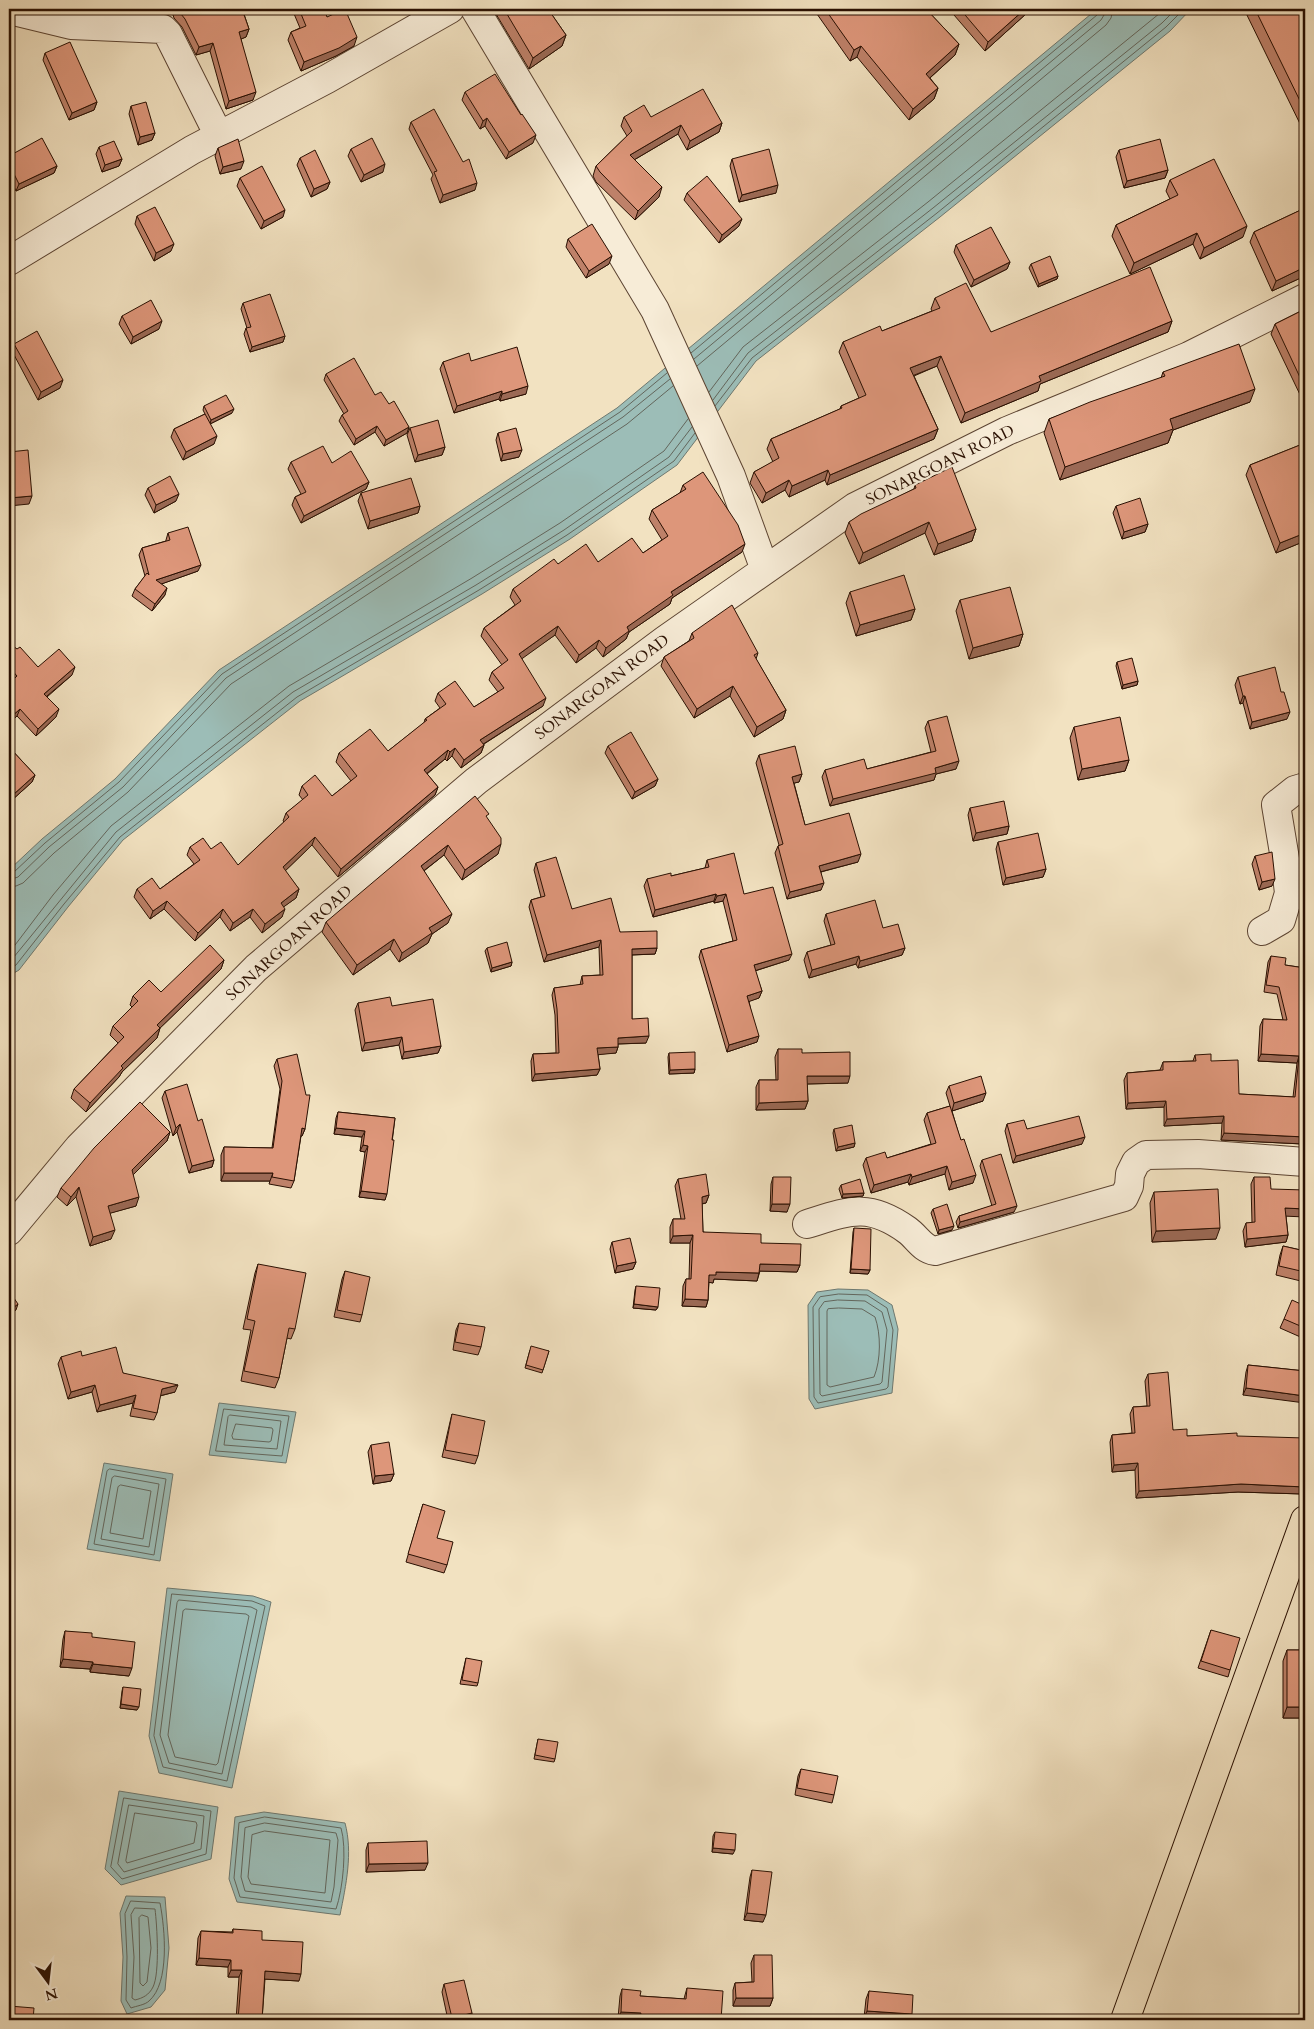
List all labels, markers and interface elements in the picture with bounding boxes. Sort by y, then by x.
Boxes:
street label: SONARGOAN ROAD [862,419,1018,511]
street label: SONARGOAN ROAD [530,629,674,745]
street label: SONARGOAN ROAD [221,880,357,1006]
north arrow [22,1956,72,2006]
text: N [43,1983,60,2005]

